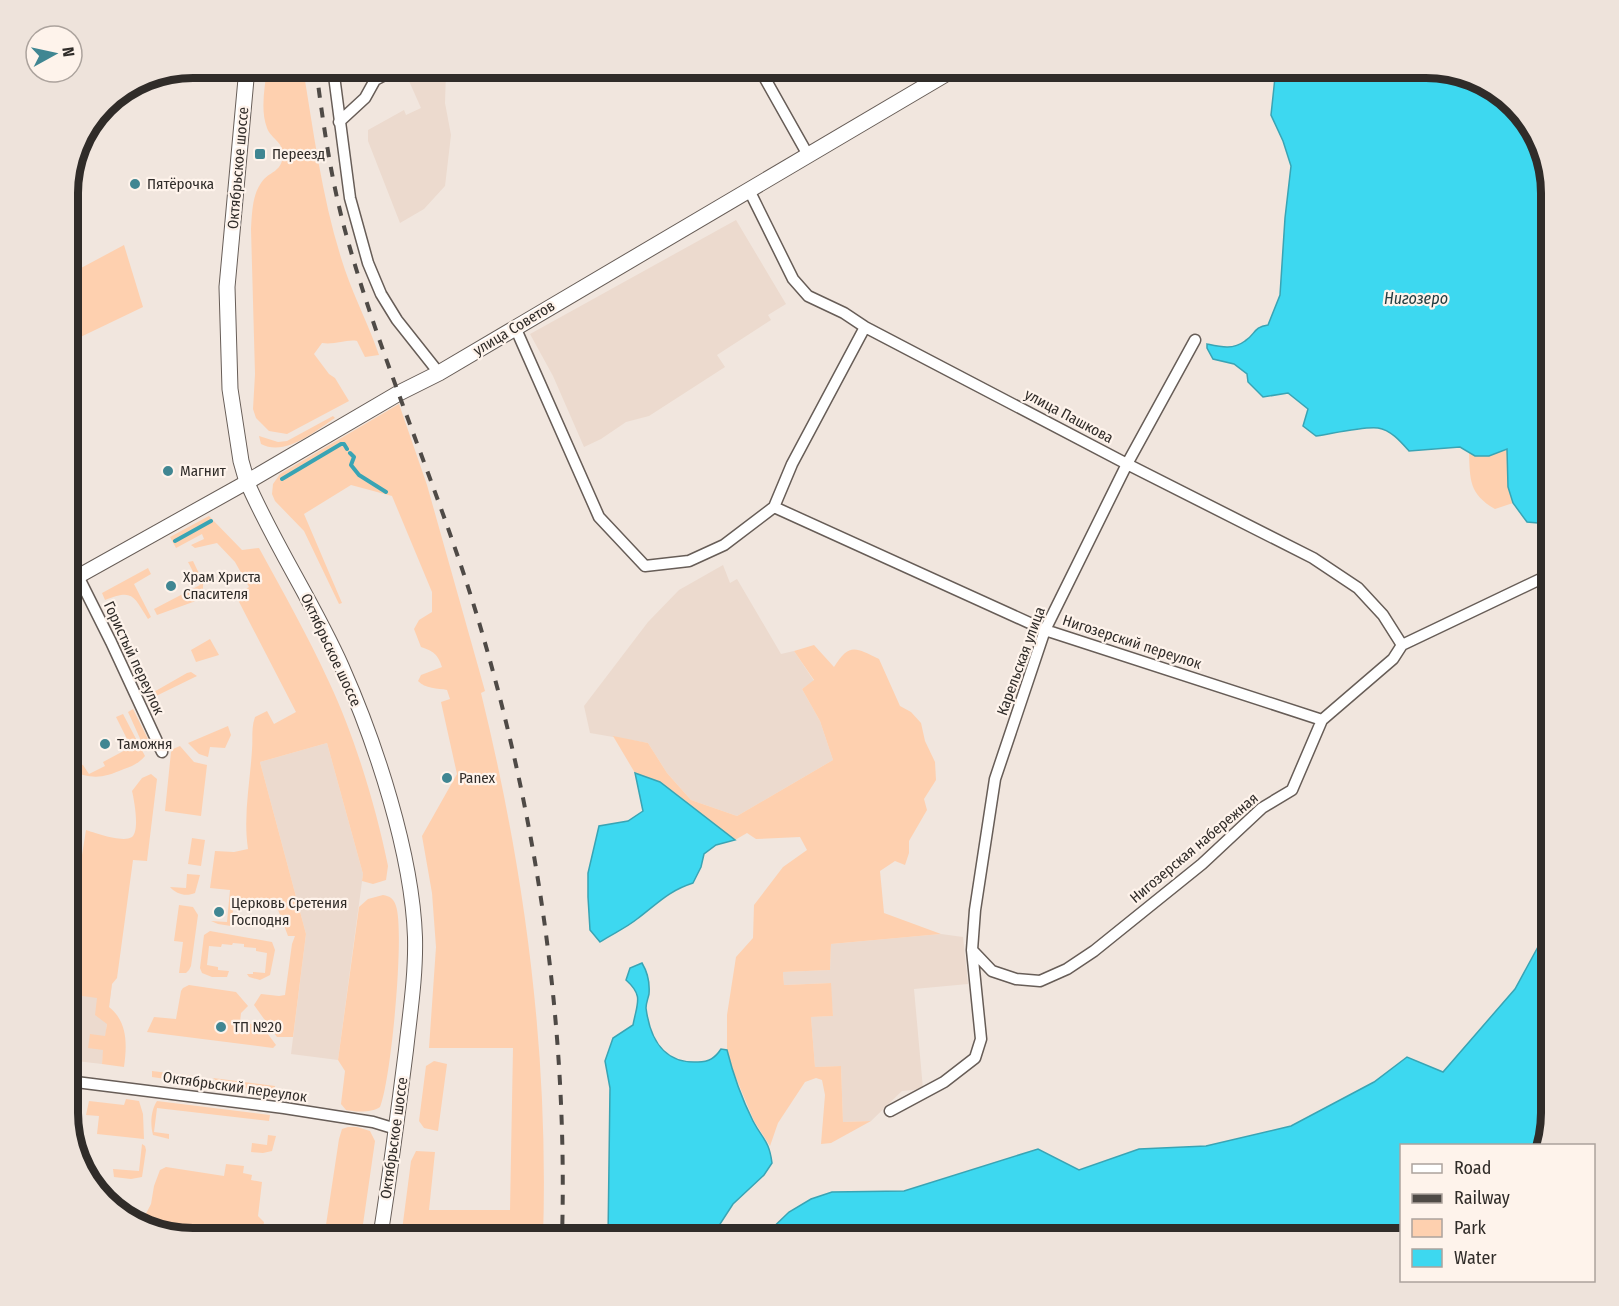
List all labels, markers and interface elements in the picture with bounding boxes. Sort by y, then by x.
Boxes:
north arrow [24,24,84,84]
text: N [58,46,78,58]
street label: Октябрьское шоссе [224,106,252,230]
place label: Переезд [272,145,325,163]
marker: Переезд [253,147,267,161]
place label: Пятёрочка [147,175,214,193]
marker: Пятёрочка [128,177,142,191]
water label: Нигозеро [1384,289,1448,308]
street label: улица Советов [470,297,558,359]
street label: улица Пашкова [1022,385,1116,447]
place label: Магнит [180,462,227,480]
marker: Магнит [161,464,175,478]
place label: Храм Христа Спасителя [183,568,261,603]
marker: Храм Христа Спасителя [164,579,178,593]
street label: Октябрьское шоссе [297,591,365,709]
street label: Гористый переулок [100,598,168,718]
street label: Карельская улица [993,604,1049,718]
street label: Нигозерский переулок [1060,611,1204,673]
place label: Таможня [117,735,172,753]
marker: Таможня [98,737,112,751]
place label: Panex [459,769,496,787]
marker: Panex [440,771,454,785]
street label: Нигозерская набережная [1126,789,1262,907]
place label: Церковь Сретения Господня [231,894,348,929]
marker: Церковь Сретения Господня [212,905,226,919]
place label: ТП №20 [233,1018,282,1036]
marker: ТП №20 [214,1020,228,1034]
street label: Октябрьский переулок [162,1068,308,1106]
street label: Октябрьское шоссе [377,1076,411,1200]
legend [1400,1144,1595,1282]
text: Road [1454,1157,1491,1179]
text: Railway [1454,1187,1510,1209]
text: Park [1454,1217,1487,1239]
text: Water [1454,1247,1497,1269]

